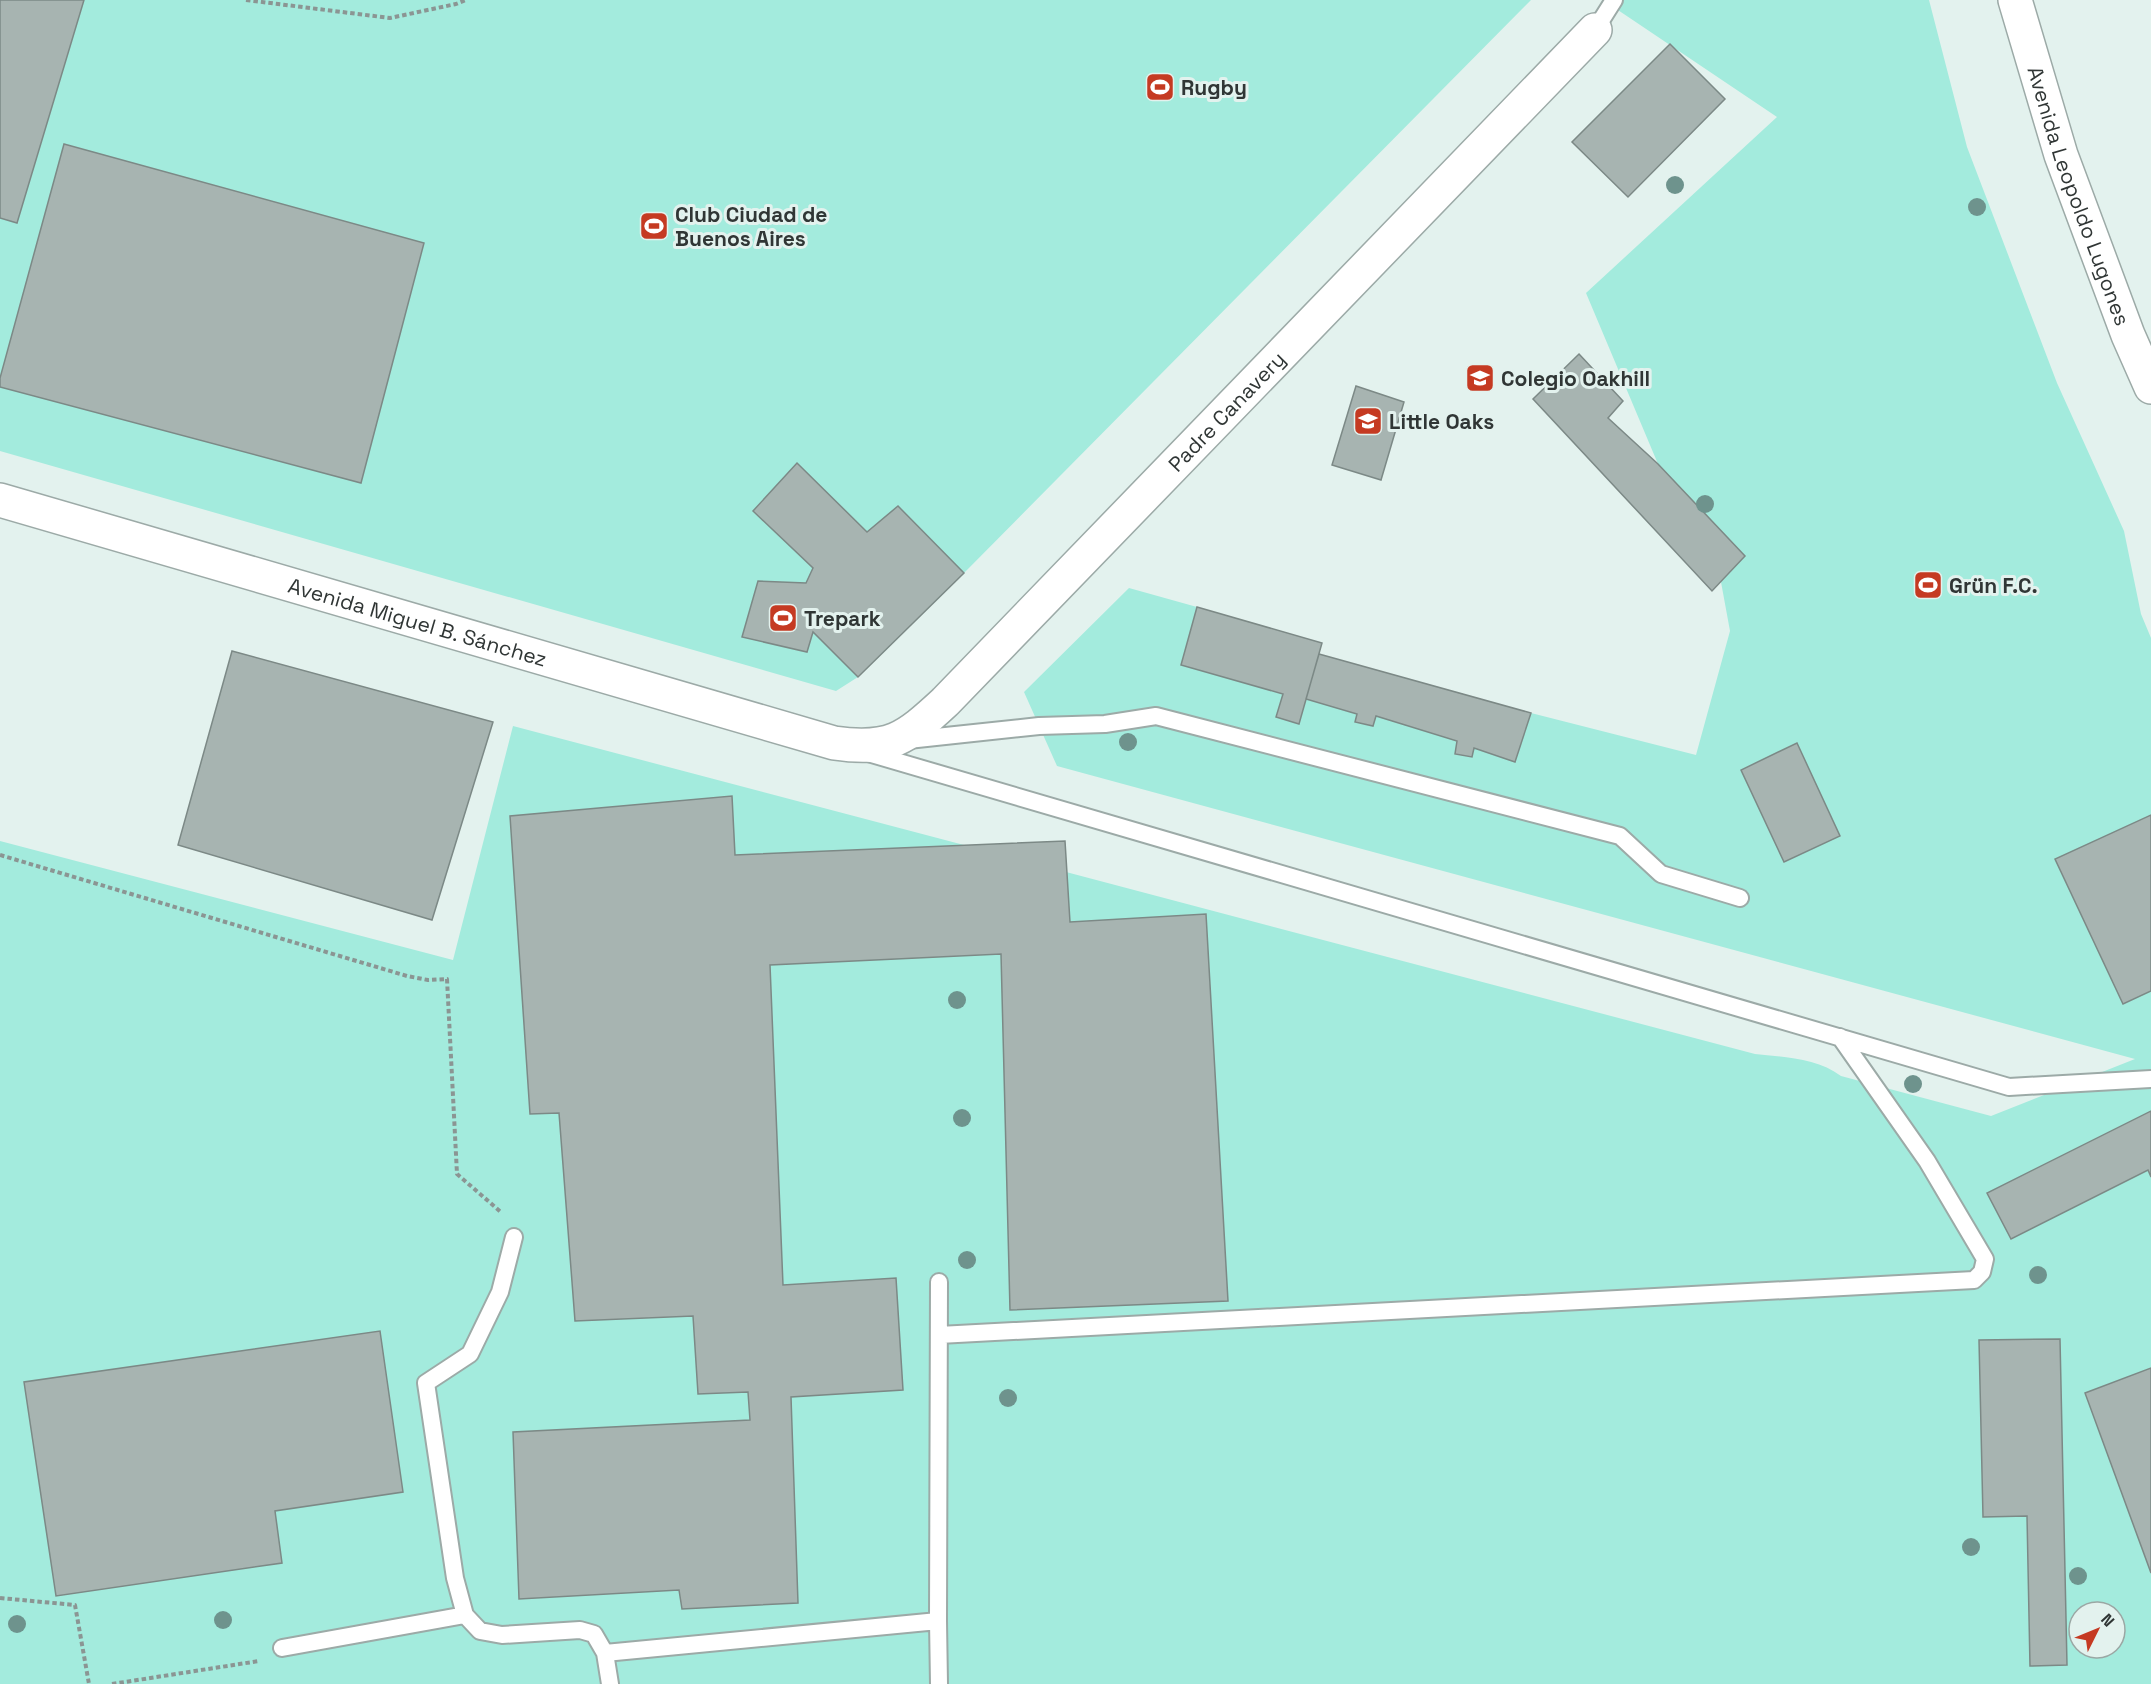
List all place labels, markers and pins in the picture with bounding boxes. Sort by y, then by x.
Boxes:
sports icon: Rugby [1144,71,1176,103]
place label: Rugby [1181,74,1247,101]
place label: Club Ciudad de Buenos Aires [675,201,827,252]
sports icon: Club Ciudad de Buenos Aires [638,210,670,242]
school or university icon: Colegio Oakhill [1464,362,1496,394]
place label: Colegio Oakhill [1501,365,1650,392]
school or university icon: Little Oaks [1352,405,1384,437]
place label: Little Oaks [1389,408,1494,435]
sports icon: Grün F.C. [1912,569,1944,601]
place label: Grün F.C. [1949,572,2038,599]
sports icon: Trepark [767,602,799,634]
place label: Trepark [804,605,881,632]

